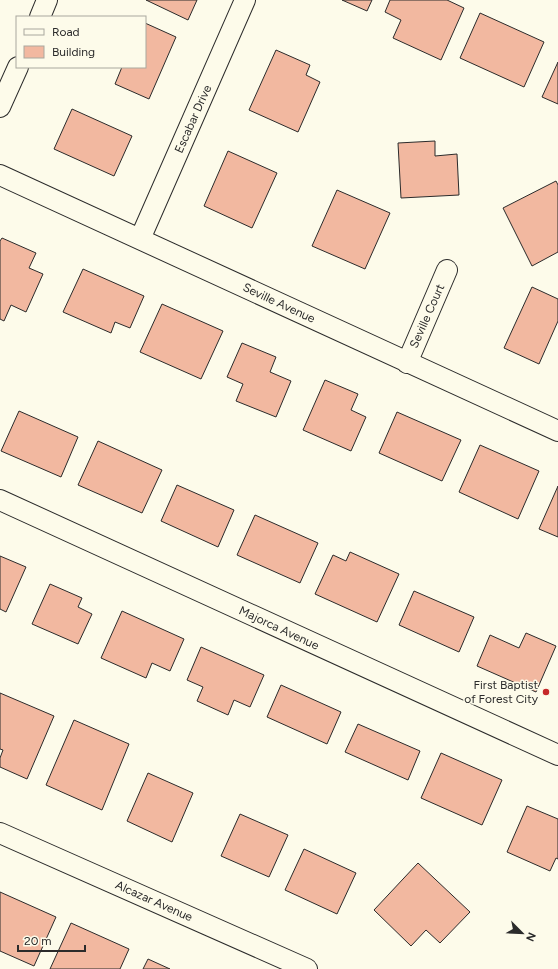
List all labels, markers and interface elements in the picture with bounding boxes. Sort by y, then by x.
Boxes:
legend [16,16,146,68]
text: Road [52,25,80,39]
text: Building [52,45,95,59]
street label: Escabar Drive [172,82,214,155]
street label: Seville Avenue [241,280,318,326]
street label: Seville Court [407,281,448,350]
street label: Majorca Avenue [237,603,322,653]
place label: First Baptist of Forest City [464,678,539,706]
marker: First Baptist of Forest City [541,687,551,697]
street label: Alcazar Avenue [113,878,195,924]
north arrow [502,913,542,953]
scale bar [18,927,85,953]
text: N [523,930,538,943]
text: 20 m [24,934,52,948]

